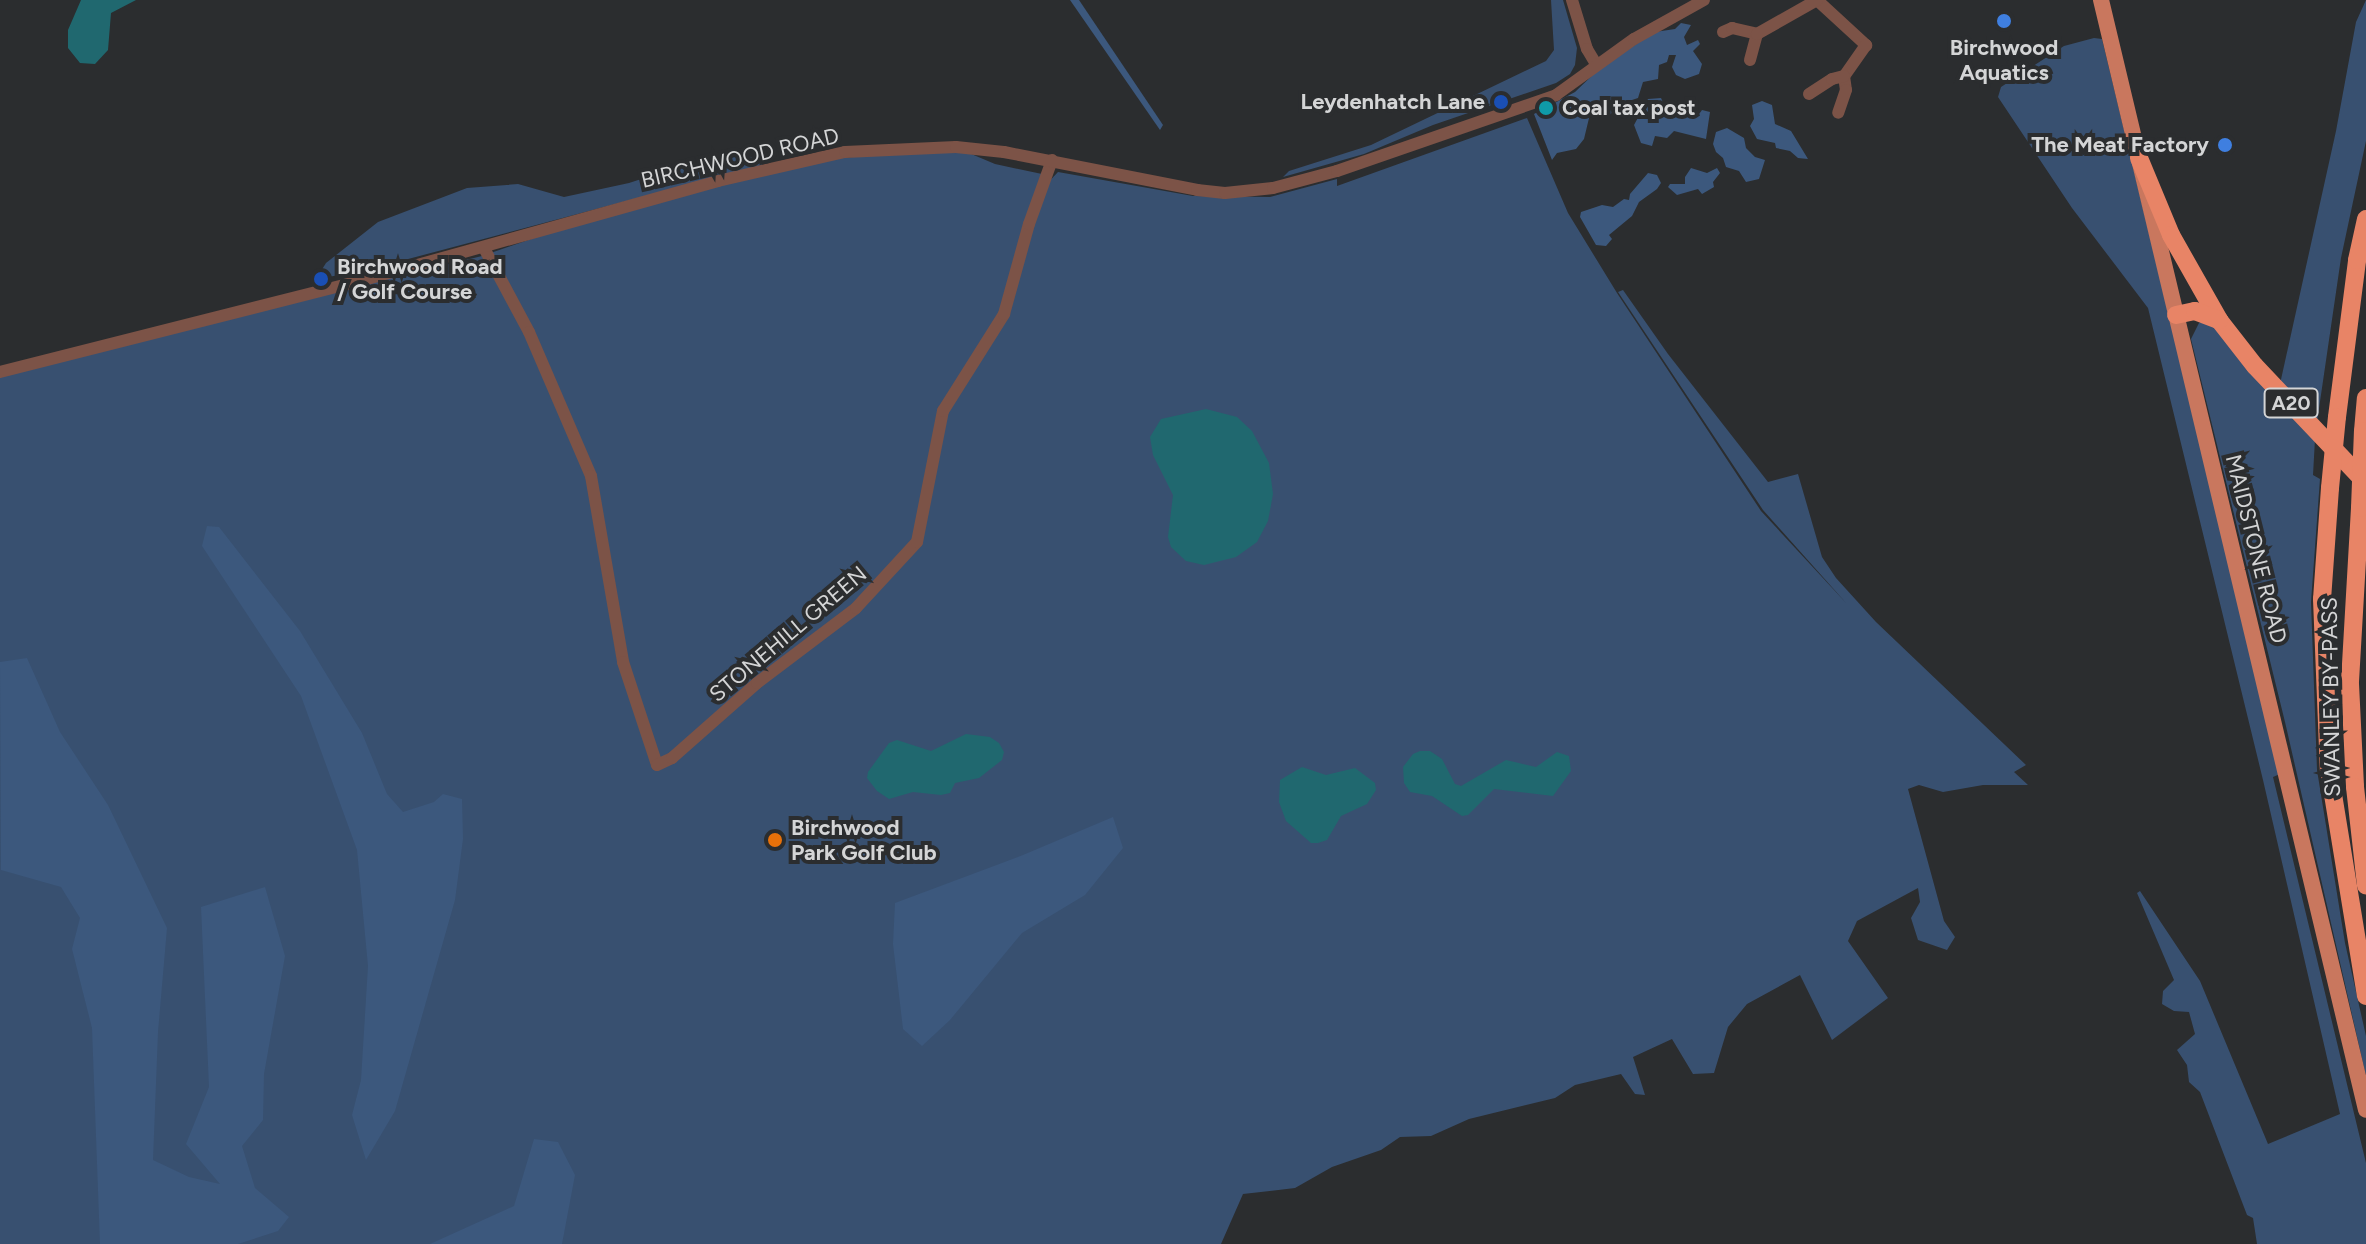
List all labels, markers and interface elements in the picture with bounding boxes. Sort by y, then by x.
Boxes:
marker: Birchwood Aquatics [1995,12,2013,30]
place label: Birchwood Aquatics [1950,34,2058,86]
place label: Leydenhatch Lane [1300,89,1485,115]
marker: Leydenhatch Lane [1492,93,1510,111]
place label: Coal tax post [1562,95,1696,121]
marker: Coal tax post [1537,99,1555,117]
street label: BIRCHWOOD ROAD [638,122,842,194]
place label: The Meat Factory [2031,132,2209,158]
marker: The Meat Factory [2216,136,2234,154]
place label: Birchwood Road / Golf Course [337,253,503,304]
marker: Birchwood Road / Golf Course [312,270,330,288]
road number: A20 [2263,387,2319,419]
street label: MAIDSTONE ROAD [2220,452,2292,646]
street label: STONEHILL GREEN [704,561,872,707]
street label: SWANLEY BY-PASS [2316,597,2346,797]
place label: Birchwood Park Golf Club [791,814,937,866]
marker: Birchwood Park Golf Club [766,831,784,849]

